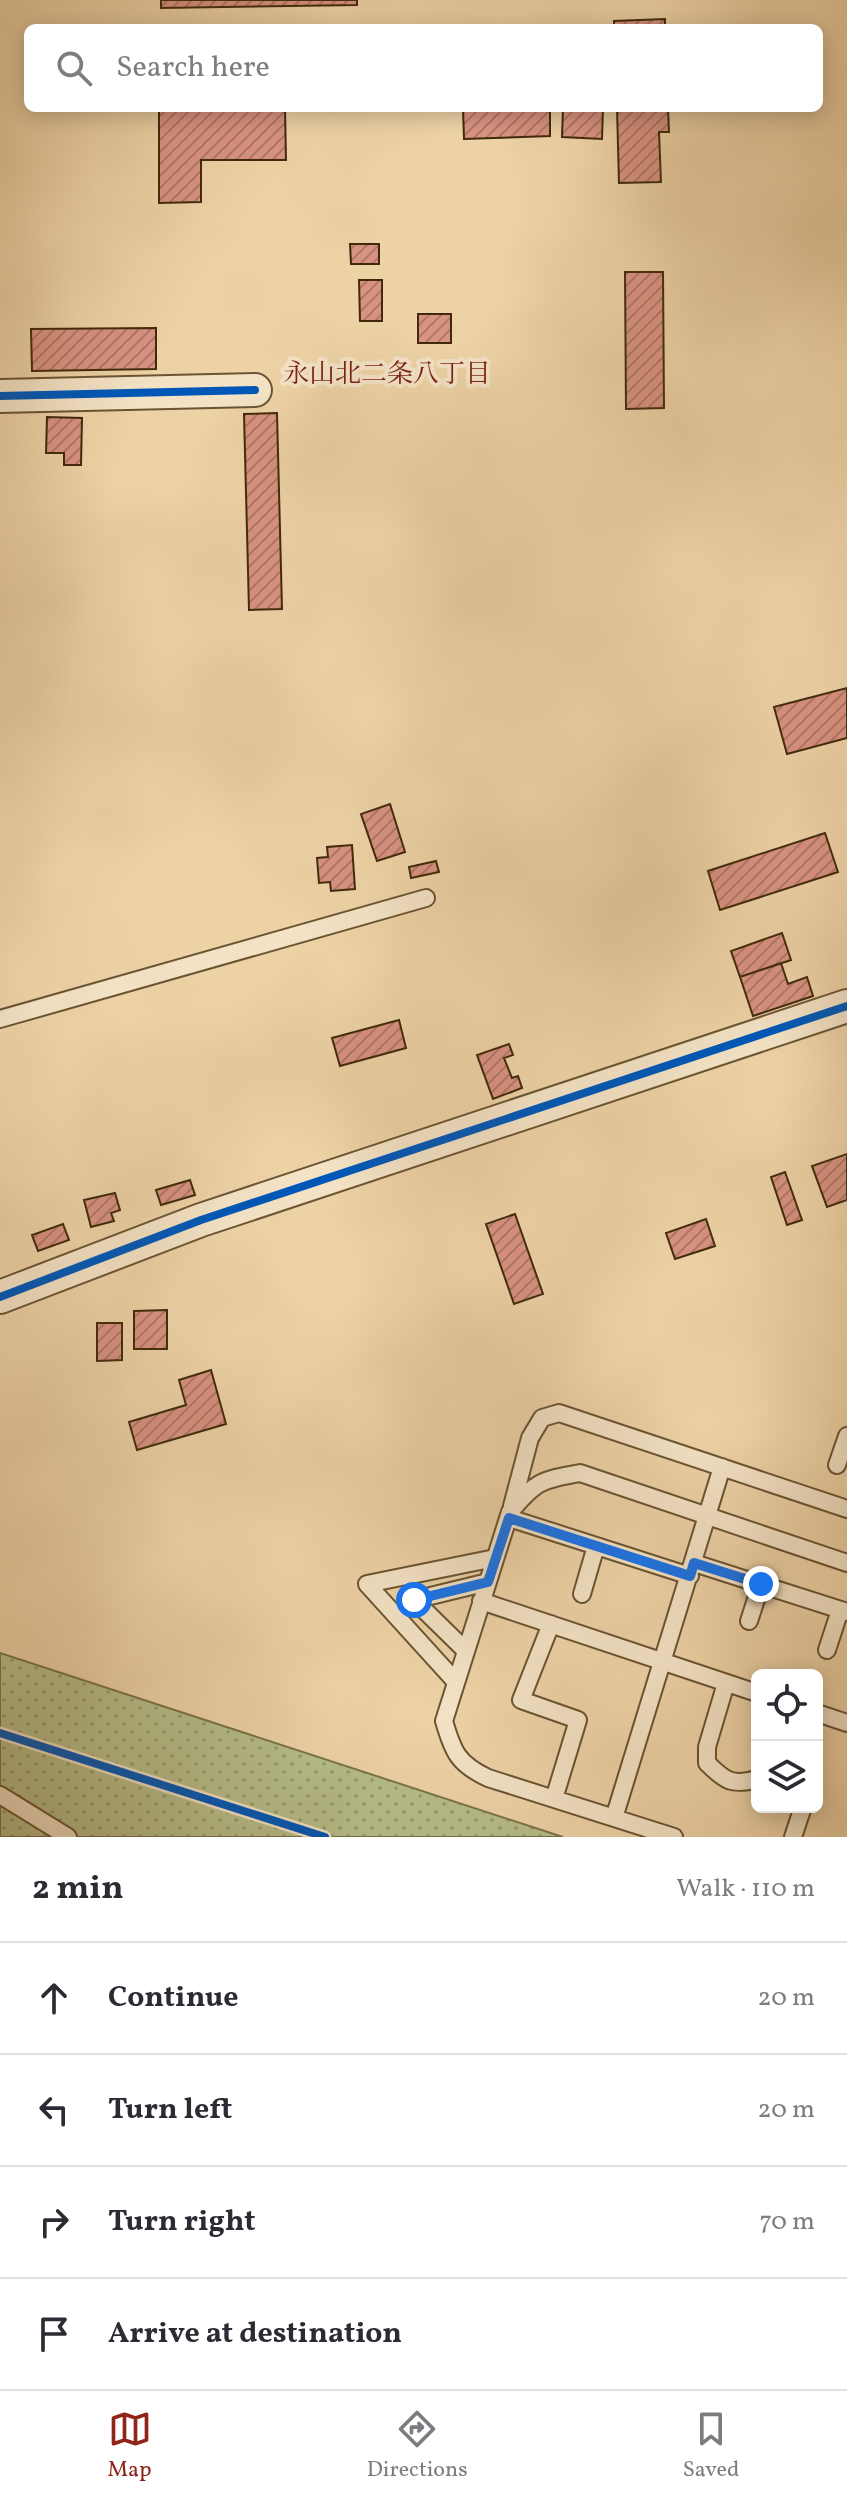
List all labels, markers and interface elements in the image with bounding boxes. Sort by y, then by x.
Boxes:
search box [24,24,823,112]
icon: search [52,46,96,90]
text: Search here [116,47,270,89]
district label: 永山北二条八丁目 [283,357,491,393]
route end [743,1566,779,1602]
route start [396,1582,432,1618]
map controls [751,1669,823,1813]
button: locate [751,1669,823,1741]
button: layers [751,1741,823,1813]
text: 2 min [32,1866,124,1913]
text: Walk · 110 m [676,1871,815,1907]
icon: ahead [32,1976,76,2020]
text: Continue [108,1977,239,2019]
text: 20 m [757,1980,815,2016]
icon: left [32,2088,76,2132]
text: Turn left [108,2089,232,2131]
text: 20 m [757,2092,815,2128]
icon: right [32,2200,76,2244]
text: Turn right [108,2201,256,2243]
text: 70 m [760,2204,815,2240]
icon: arrive [32,2312,76,2356]
text: Arrive at destination [108,2313,402,2355]
tab: Map [108,2407,152,2486]
tab: Directions [367,2407,468,2486]
tab: Saved [683,2407,739,2486]

